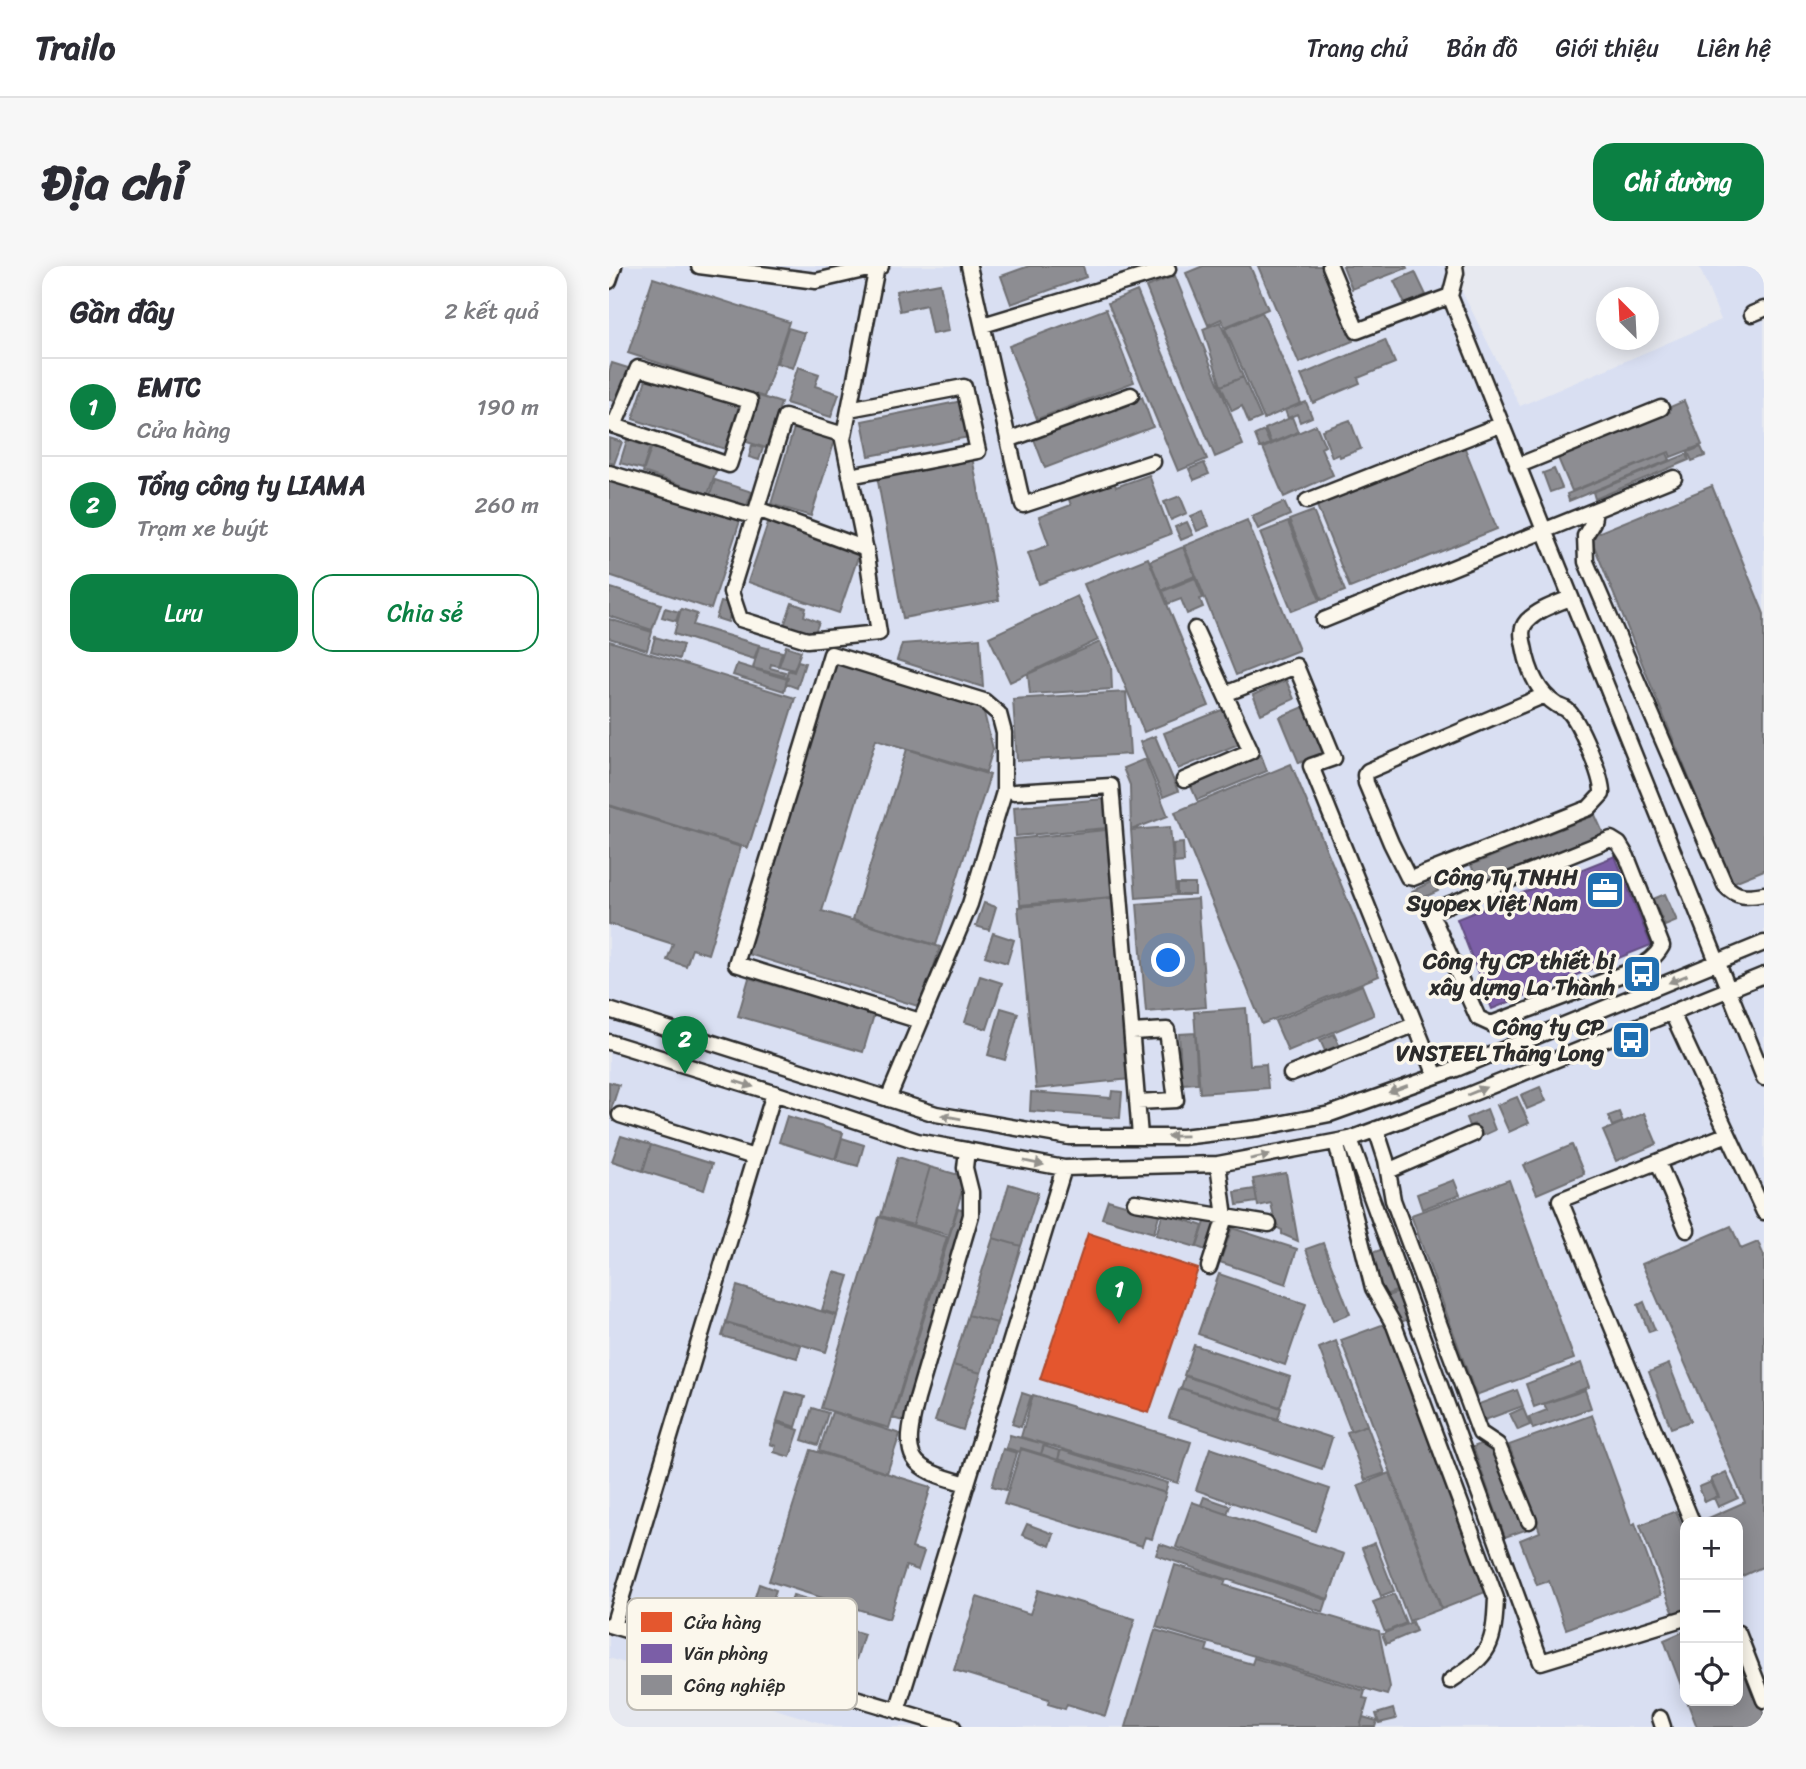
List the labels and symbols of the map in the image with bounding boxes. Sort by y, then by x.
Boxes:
north arrow [1596,287,1659,350]
place label: Công Ty TNHH Syopex Việt Nam [1406,857,1579,924]
office icon: Công Ty TNHH Syopex Việt Nam [1584,869,1626,911]
place label: Công ty CP thiết bị xây dựng La Thành [1422,941,1617,1008]
your location [1151,943,1185,977]
bus stop icon: Công ty CP thiết bị xây dựng La Thành [1621,953,1663,995]
one-way arrow [1668,973,1689,984]
place label: Công ty CP VNSTEEL Thăng Long [1396,1007,1604,1074]
pin: 2 [662,1016,708,1074]
bus stop icon: Công ty CP VNSTEEL Thăng Long [1610,1019,1652,1061]
one-way arrow [734,1079,755,1090]
one-way arrow [1388,1084,1409,1095]
one-way arrow [1467,1085,1488,1096]
one-way arrow [940,1111,962,1122]
one-way arrow [1166,1130,1188,1142]
one-way arrow [1249,1151,1271,1162]
one-way arrow [1023,1158,1045,1169]
pin: 1 [1096,1266,1142,1324]
legend [627,1598,857,1710]
text: Cửa hàng [684,1606,762,1639]
text: Văn phòng [684,1637,769,1670]
text: Công nghiệp [684,1669,785,1702]

